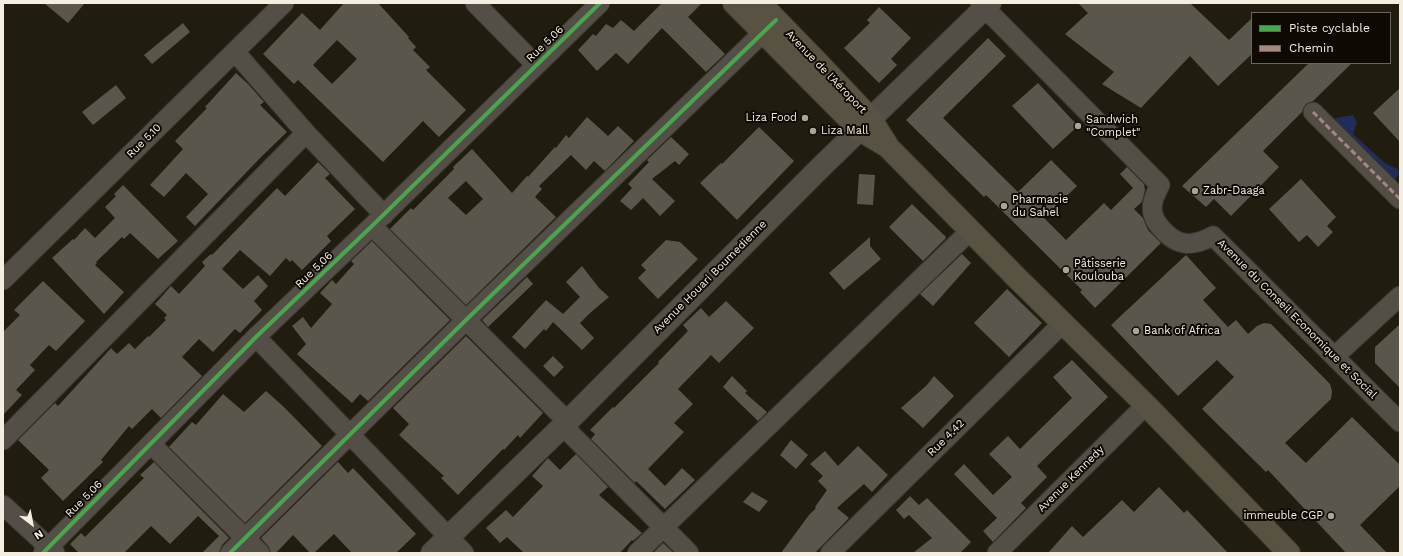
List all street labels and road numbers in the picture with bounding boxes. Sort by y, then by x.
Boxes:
street label: Rue 5.06 [524,23,566,65]
street label: Avenue de l'Aéroport [783,28,869,116]
street label: Rue 5.10 [124,121,164,161]
street label: Avenue Houari Boumedienne [651,218,769,336]
street label: Avenue du Conseil Economique et Social [1214,236,1380,402]
street label: Rue 5.06 [293,249,335,291]
street label: Rue 4.42 [925,417,967,459]
street label: Avenue Kennedy [1035,443,1107,515]
street label: Rue 5.06 [63,478,105,520]

